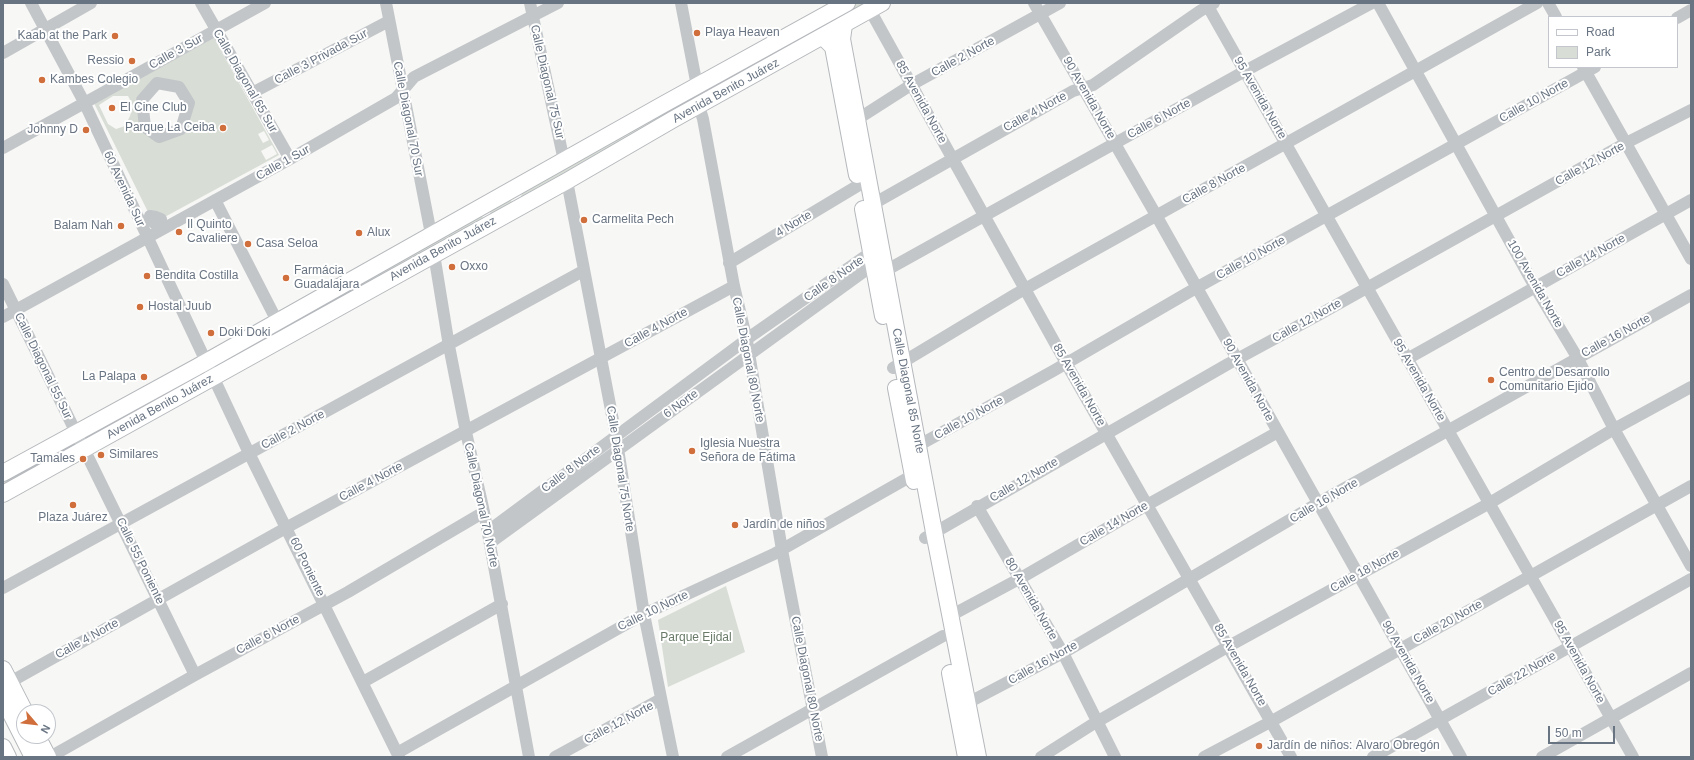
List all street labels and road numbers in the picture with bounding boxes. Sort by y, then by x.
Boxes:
street label: Calle Diagonal 75 Sur [527,24,567,140]
street label: Calle 3 Privada Sur [272,26,370,88]
street label: Calle Diagonal 65 Sur [210,27,280,135]
street label: Calle 3 Sur [147,31,205,73]
street label: Calle 2 Norte [929,34,997,80]
street label: 90 Avenida Norte [1060,54,1118,142]
street label: 95 Avenida Norte [1231,54,1289,142]
street label: Avenida Benito Juárez [670,56,782,126]
street label: 85 Avenida Norte [892,58,950,146]
street label: Calle Diagonal 70 Sur [390,60,426,178]
street label: Calle 10 Norte [1497,76,1571,126]
street label: Calle 4 Norte [1001,89,1069,135]
street label: Calle 6 Norte [1125,96,1193,142]
street label: Calle 12 Norte [1553,139,1627,189]
street label: Calle 1 Sur [254,142,312,184]
street label: 60 Avenida Sur [100,149,148,229]
street label: Calle 8 Norte [1180,161,1248,207]
street label: 4 Norte [773,208,815,240]
street label: Avenida Benito Juárez [387,214,499,284]
street label: Calle 14 Norte [1554,231,1628,281]
street label: Calle 10 Norte [1214,233,1288,283]
street label: 100 Avenida Norte [1504,237,1566,331]
street label: Calle 8 Norte [801,253,867,305]
street label: Calle Diagonal 80 Norte [729,296,767,424]
street label: Calle 12 Norte [1270,296,1344,346]
street label: Calle 4 Norte [622,305,690,351]
street label: Calle Diagonal 55 Sur [11,310,75,422]
street label: Calle 16 Norte [1579,311,1653,361]
street label: Calle Diagonal 85 Norte [889,327,927,455]
street label: 90 Avenida Norte [1219,336,1277,424]
street label: 95 Avenida Norte [1390,336,1448,424]
street label: 85 Avenida Norte [1050,341,1108,429]
street label: Avenida Benito Juárez [104,372,216,442]
street label: 6 Norte [661,387,701,421]
street label: Calle 10 Norte [932,393,1006,443]
street label: Calle Diagonal 75 Norte [603,405,637,533]
street label: Calle 2 Norte [259,407,327,453]
street label: Calle Diagonal 70 Norte [461,441,501,569]
street label: Calle 8 Norte [539,442,603,496]
street label: Calle 12 Norte [987,455,1061,505]
street label: Calle 4 Norte [337,459,405,505]
street label: Calle 16 Norte [1287,476,1361,526]
street label: Calle 14 Norte [1077,499,1151,549]
street label: Calle 55 Poniente [113,515,167,607]
street label: 60 Poniente [286,535,328,599]
street label: Calle 18 Norte [1328,546,1402,596]
street label: 80 Avenida Norte [1002,555,1060,643]
street label: Calle 10 Norte [615,588,691,634]
street label: Calle 20 Norte [1411,597,1485,647]
street label: Calle 6 Norte [234,612,302,658]
street label: Calle Diagonal 80 Norte [788,615,826,743]
street label: Calle 4 Norte [53,616,121,662]
street label: 90 Avenida Norte [1379,618,1437,706]
street label: 95 Avenida Norte [1550,618,1608,706]
street label: 85 Avenida Norte [1211,621,1269,709]
street label: Calle 16 Norte [1006,638,1080,688]
street label: Calle 22 Norte [1485,649,1559,699]
street label: Calle 12 Norte [582,699,656,747]

